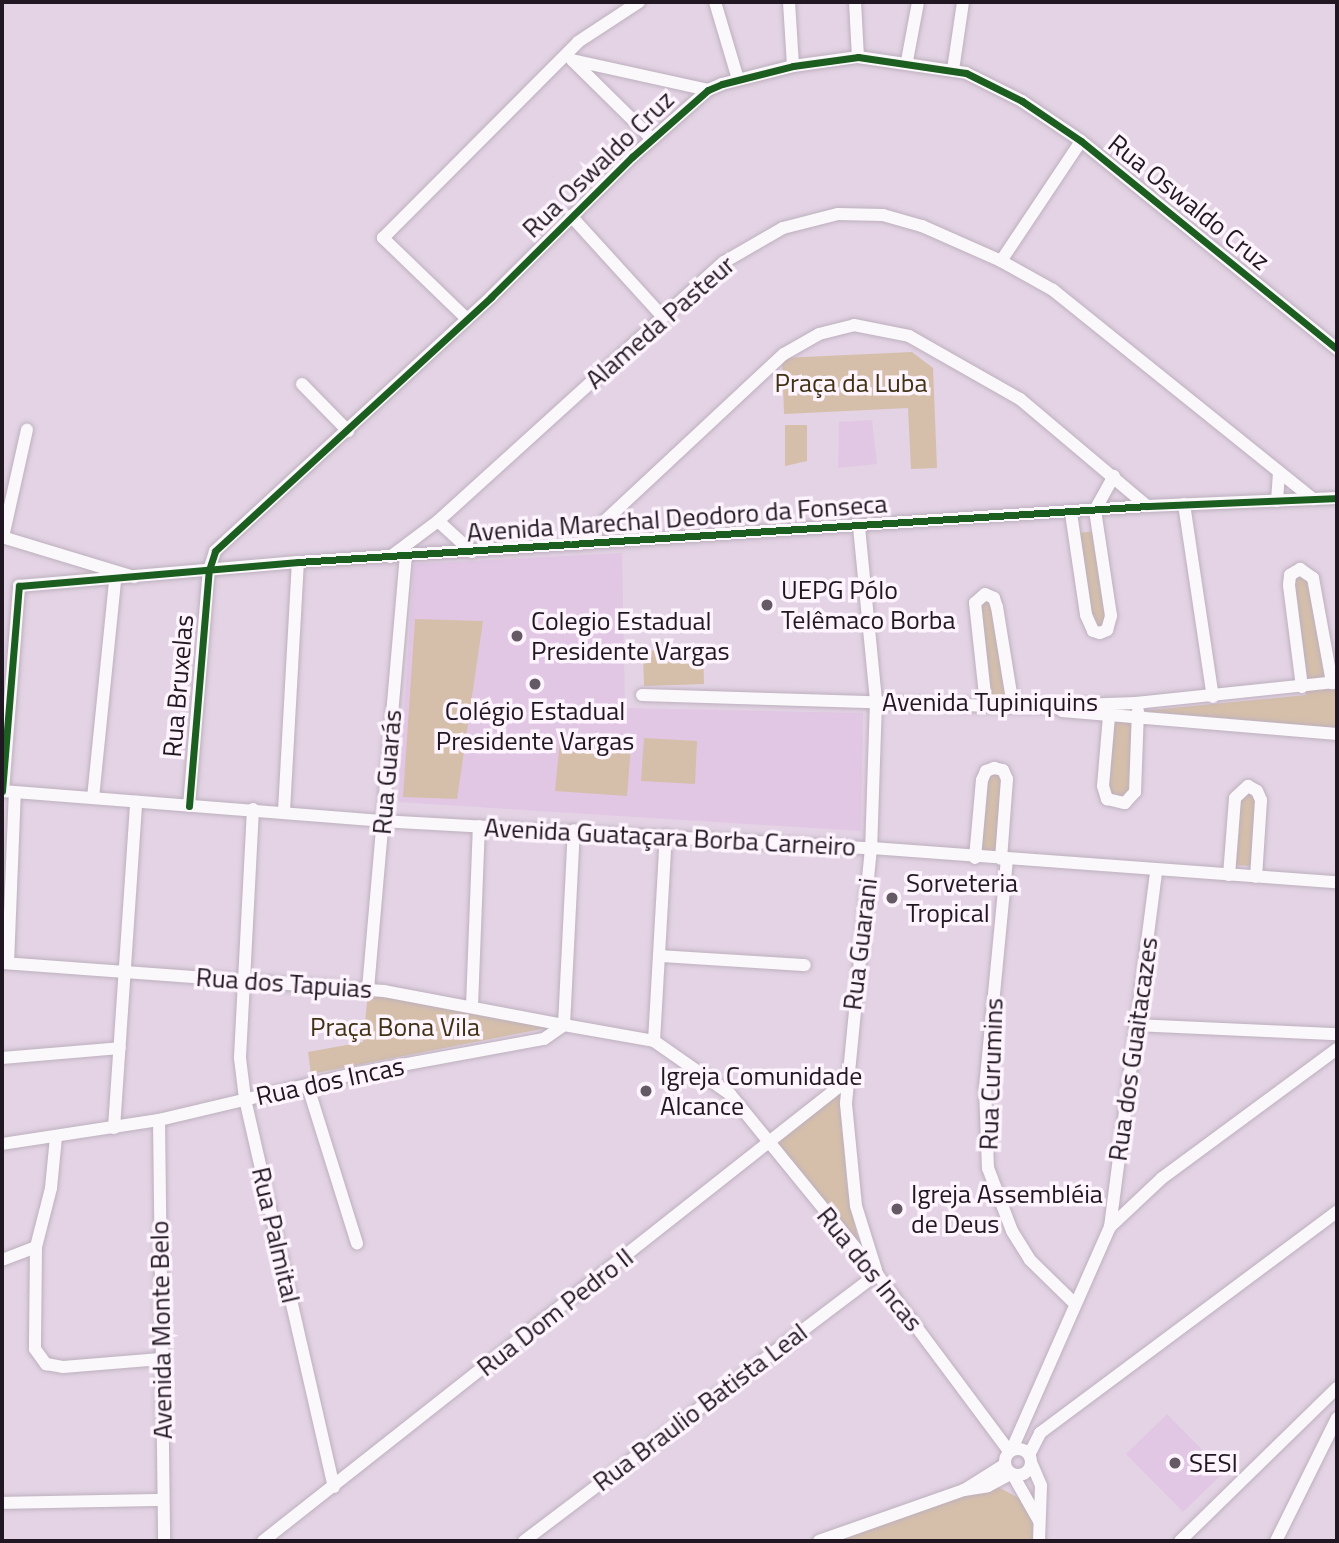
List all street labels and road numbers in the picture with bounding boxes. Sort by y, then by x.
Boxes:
street label: Rua Oswaldo Cruz [516,84,680,244]
street label: Rua Oswaldo Cruz [1102,128,1276,276]
street label: Alameda Pasteur [579,249,741,395]
street label: Avenida Marechal Deodoro da Fonseca [466,488,888,548]
street label: Rua Bruxelas [156,613,200,759]
street label: Avenida Tupiniquins [882,686,1098,718]
street label: Rua Guarás [366,708,408,836]
street label: Avenida Guataçara Borba Carneiro [483,812,857,862]
street label: Rua Guarani [836,876,884,1012]
street label: Rua dos Guaitacazes [1102,935,1164,1163]
street label: Rua dos Tapuias [195,961,373,1005]
street label: Rua Curumins [973,997,1009,1151]
street label: Rua dos Incas [253,1050,407,1112]
street label: Rua Palmital [245,1164,307,1306]
street label: Rua dos Incas [810,1201,930,1337]
street label: Avenida Monte Belo [143,1220,179,1440]
street label: Rua Dom Pedro II [471,1241,639,1383]
street label: Rua Braulio Batista Leal [587,1316,813,1498]

